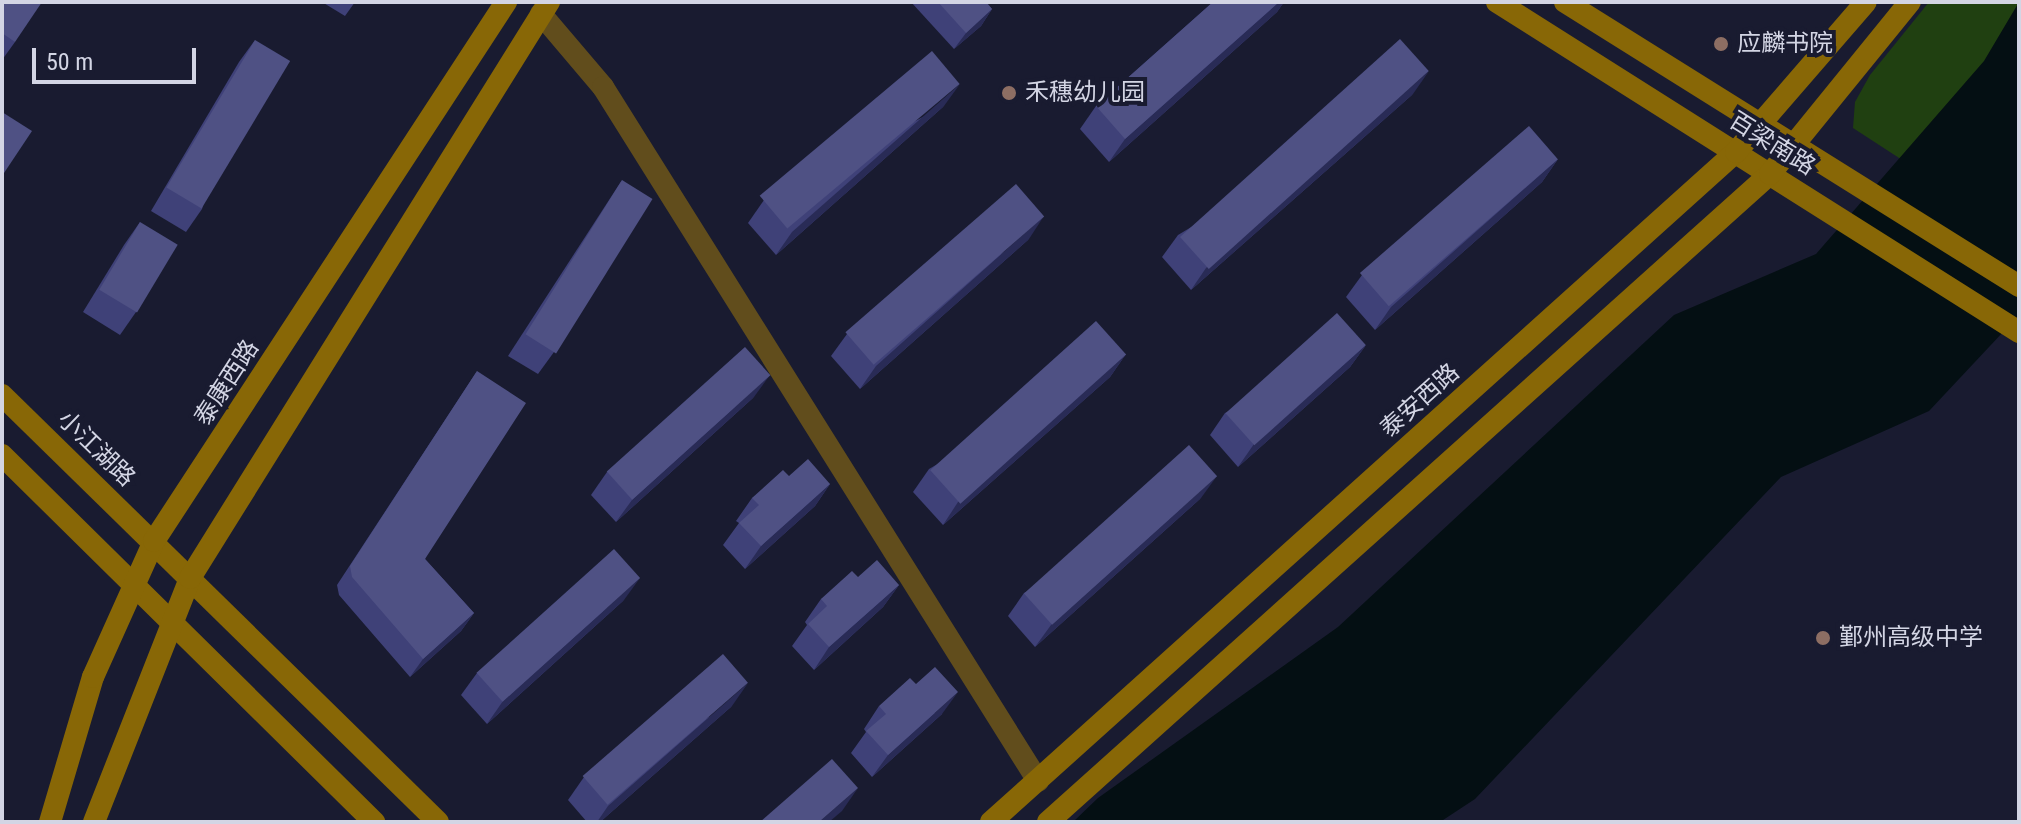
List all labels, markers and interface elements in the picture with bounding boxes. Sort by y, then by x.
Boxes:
place label: 应麟书院 [1737,30,1833,58]
scale bar [36,32,200,82]
marker: 应麟书院 [1712,35,1730,53]
text: 50 m [46,48,93,76]
place label: 禾穗幼儿园 [1025,79,1145,107]
marker: 禾穗幼儿园 [1000,84,1018,102]
street label: 百梁南路 [1724,106,1820,182]
street label: 泰康西路 [189,335,265,431]
street label: 泰安西路 [1375,358,1465,444]
street label: 小江湖路 [51,405,141,493]
place label: 鄞州高级中学 [1839,624,1983,652]
marker: 鄞州高级中学 [1814,629,1832,647]

